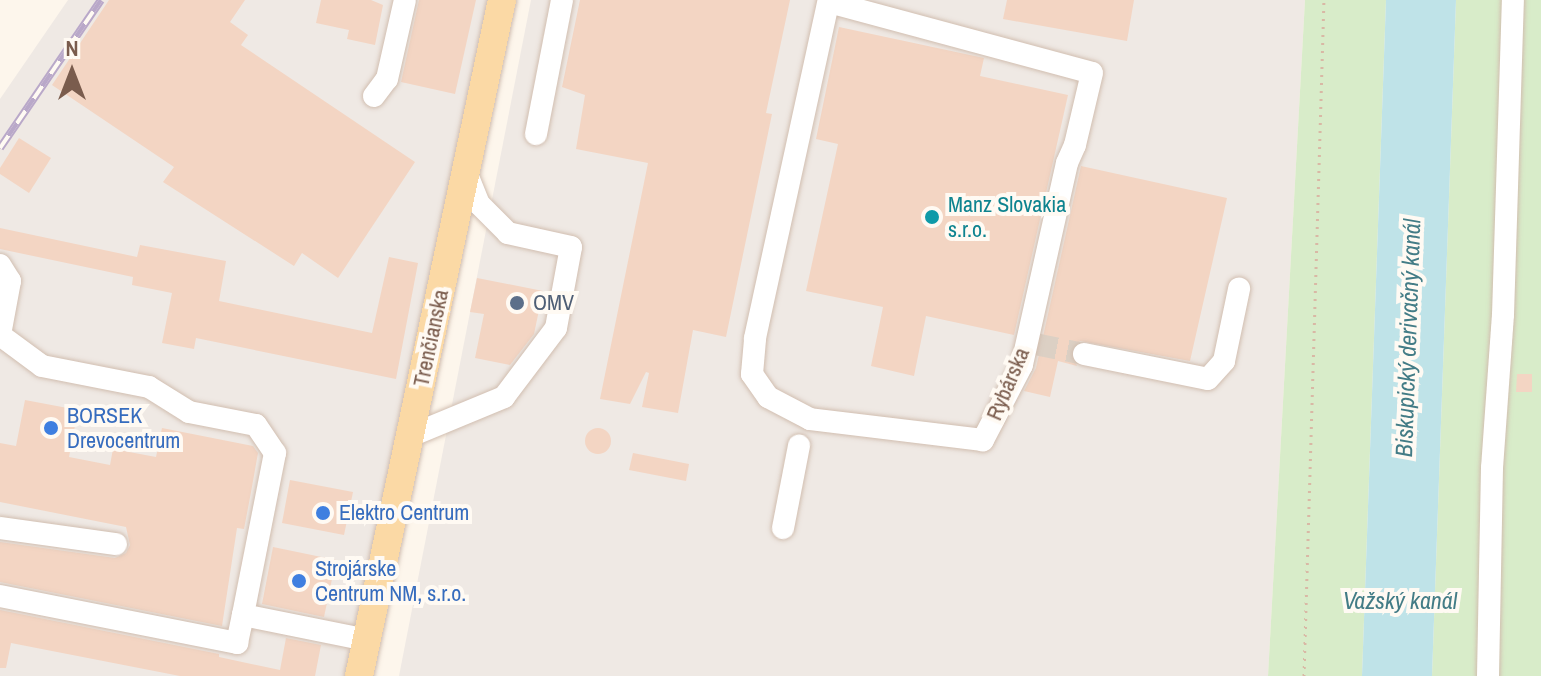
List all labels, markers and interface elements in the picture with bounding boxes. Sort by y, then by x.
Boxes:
north arrow [32,32,112,112]
text: N [65,33,79,63]
place label: Manz Slovakia s.r.o. [948,191,1066,242]
marker: Manz Slovakia s.r.o. [923,208,941,226]
water label: Biskupický derivačný kanál [1389,218,1427,458]
street label: Trenčianska [408,287,454,389]
place label: OMV [533,290,574,316]
marker: OMV [508,294,526,312]
street label: Rybárska [981,344,1035,424]
place label: BORSEK Drevocentrum [67,402,180,454]
marker: BORSEK Drevocentrum [42,419,60,437]
place label: Elektro Centrum [339,500,469,526]
marker: Elektro Centrum [314,504,332,522]
place label: Strojárske Centrum NM, s.r.o. [315,555,466,606]
marker: Strojárske Centrum NM, s.r.o. [290,572,308,590]
water label: Važský kanál [1343,587,1457,615]

